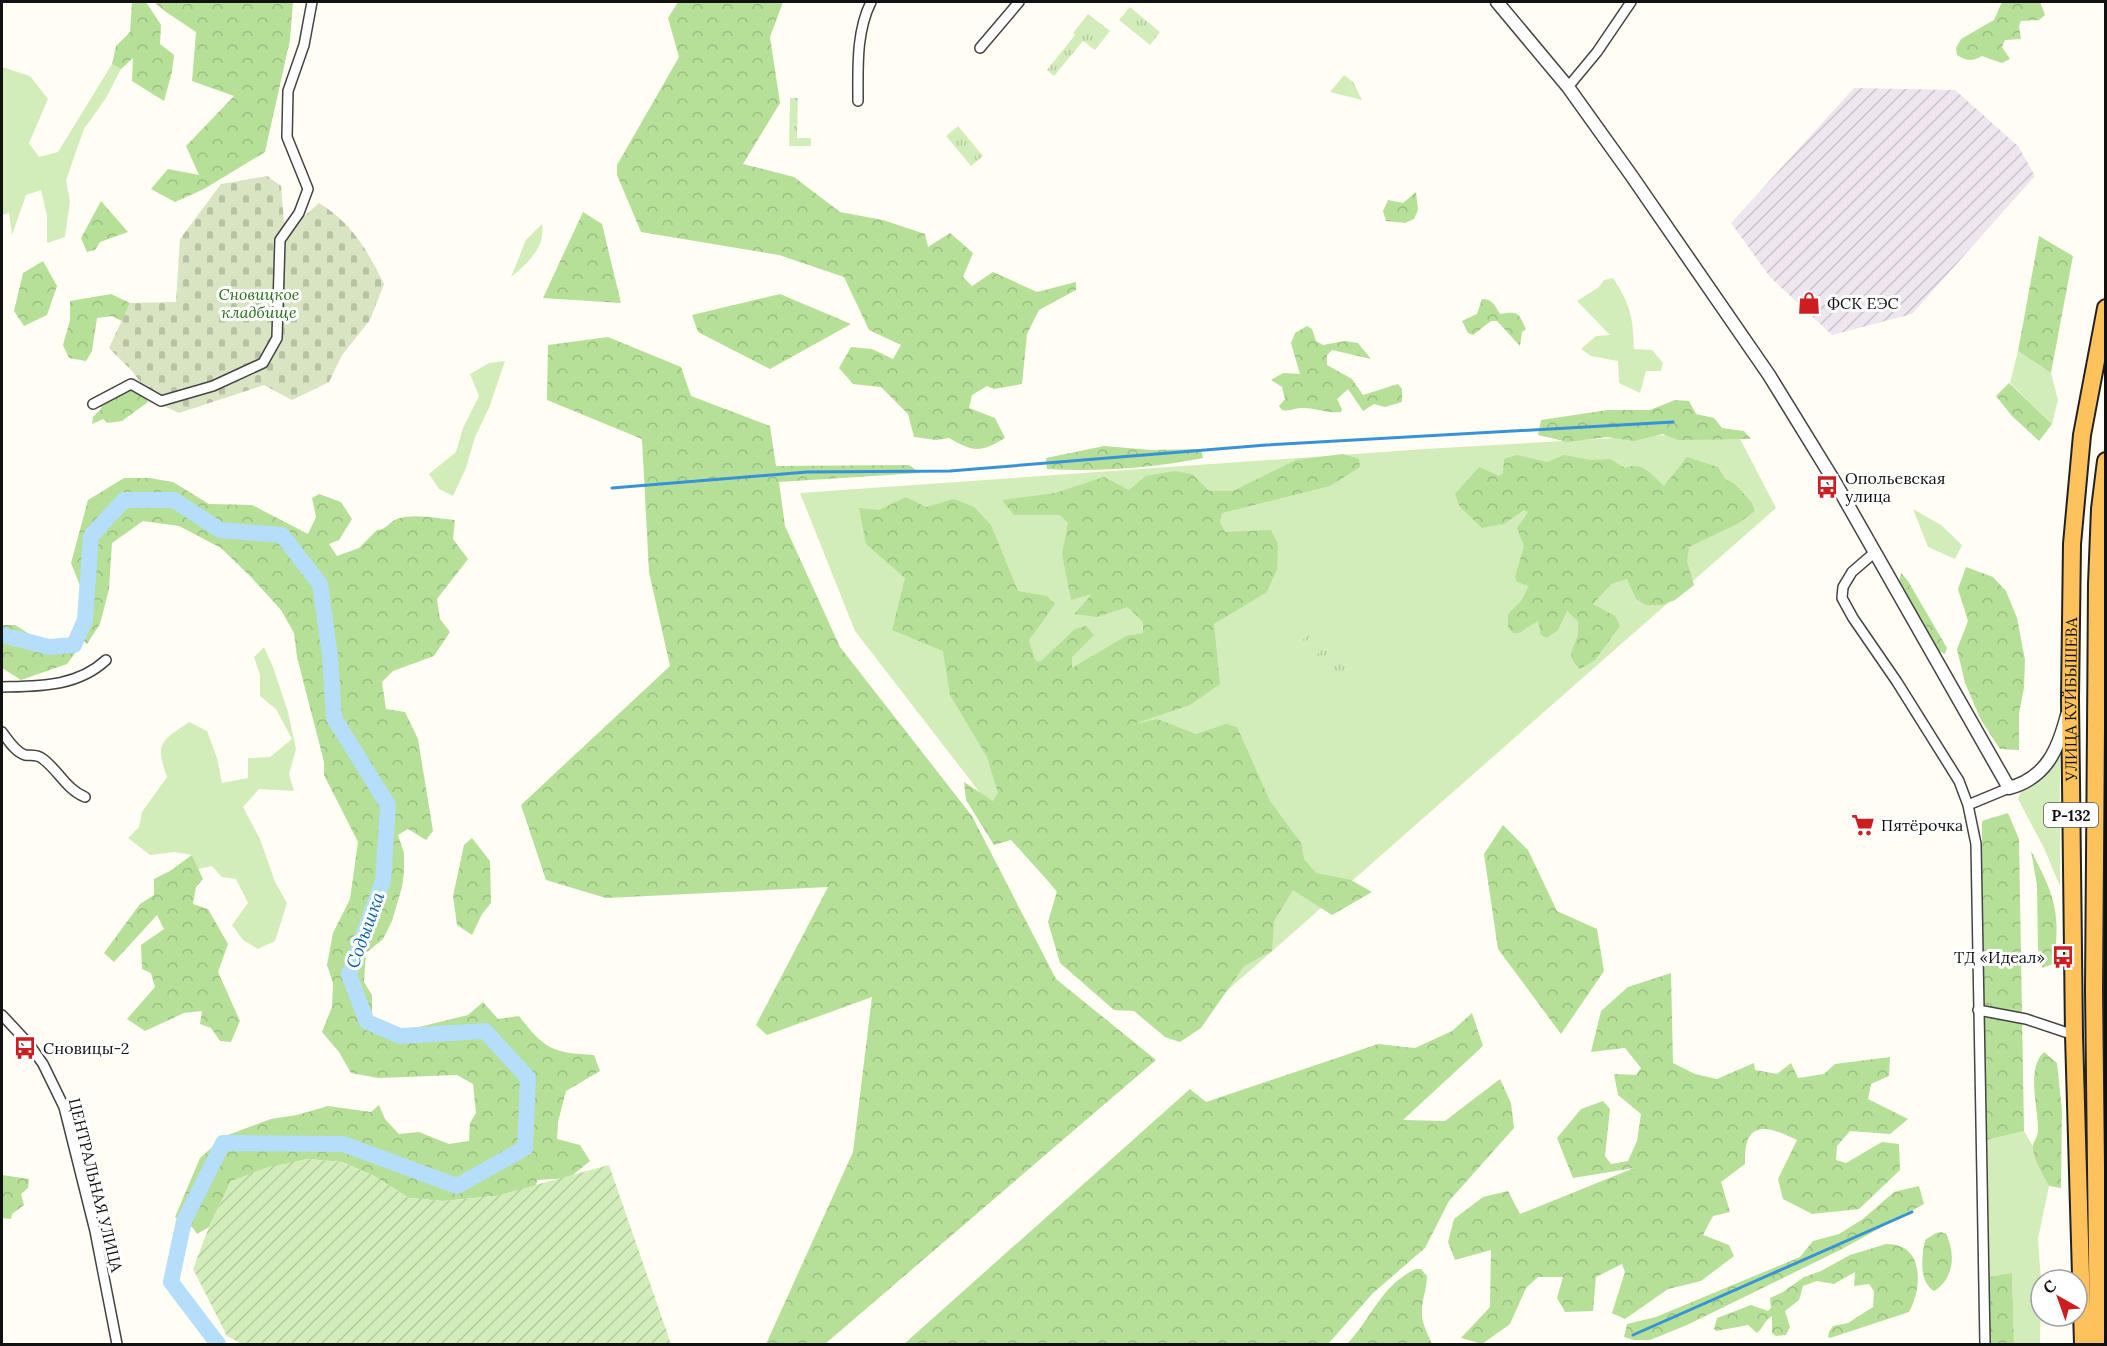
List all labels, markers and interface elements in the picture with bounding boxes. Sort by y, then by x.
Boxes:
park label: Сновицкое кладбище [219,284,300,322]
shop icon: ФСК ЕЭС [1796,290,1822,316]
place label: ФСК ЕЭС [1827,293,1899,313]
place label: Опольевская улица [1845,468,1946,506]
bus stop icon: Опольевская улица [1814,474,1840,500]
street label: УЛИЦА КУЙБЫШЕВА [2060,616,2081,782]
road number: Р-132 [2044,803,2098,827]
supermarket icon: Пятёрочка [1850,812,1876,838]
place label: Пятёрочка [1881,815,1963,835]
water label: Содышка [341,889,389,971]
bus stop icon: ТД «Идеал» [2050,944,2076,970]
place label: ТД «Идеал» [1954,947,2045,967]
bus stop icon: Сновицы-2 [12,1035,38,1061]
place label: Сновицы-2 [43,1038,129,1058]
street label: ЦЕНТРАЛЬНАЯ УЛИЦА [65,1096,128,1275]
north arrow [2029,1268,2089,1328]
text: С [2039,1275,2060,1298]

